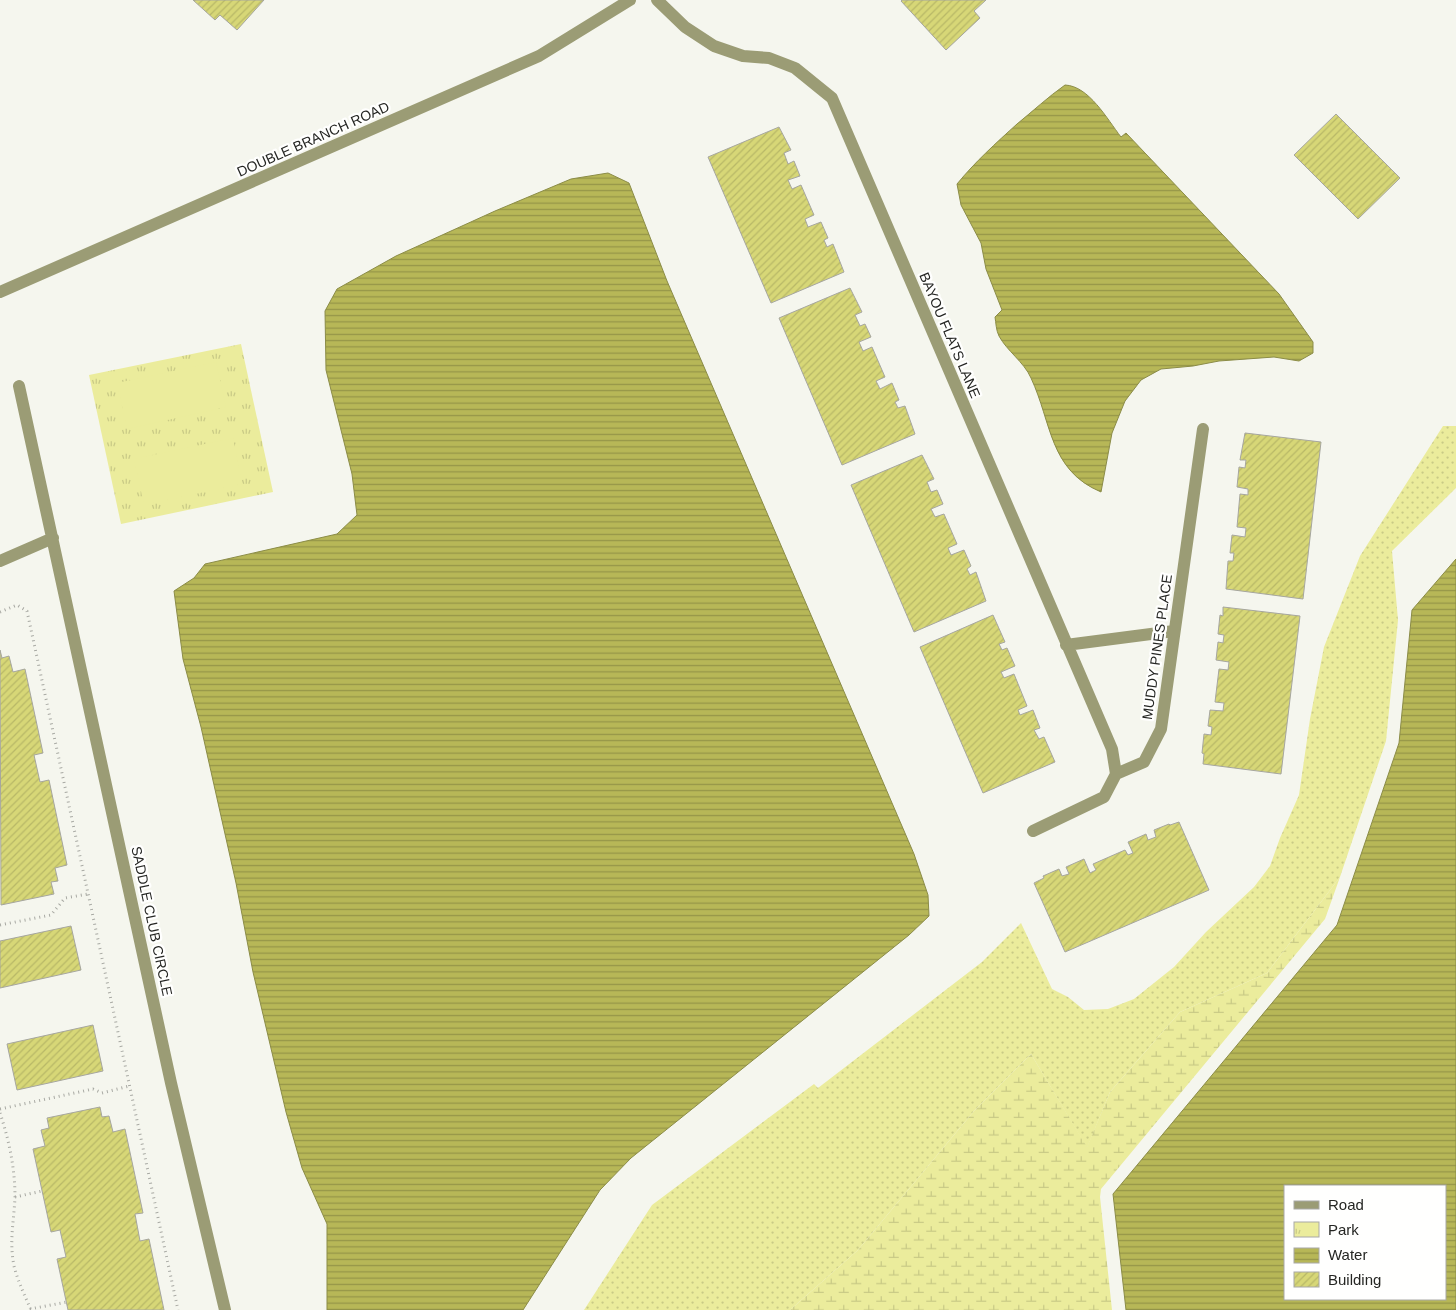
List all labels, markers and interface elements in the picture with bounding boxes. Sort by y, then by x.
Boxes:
street label: DOUBLE BRANCH ROAD [234,98,392,180]
street label: BAYOU FLATS LANE [916,270,984,400]
street label: MUDDY PINES PLACE [1139,573,1175,721]
street label: SADDLE CLUB CIRCLE [128,845,176,997]
legend [1284,1185,1446,1300]
text: Road [1328,1196,1364,1213]
text: Park [1328,1221,1359,1238]
text: Water [1328,1246,1367,1263]
text: Building [1328,1271,1381,1288]

